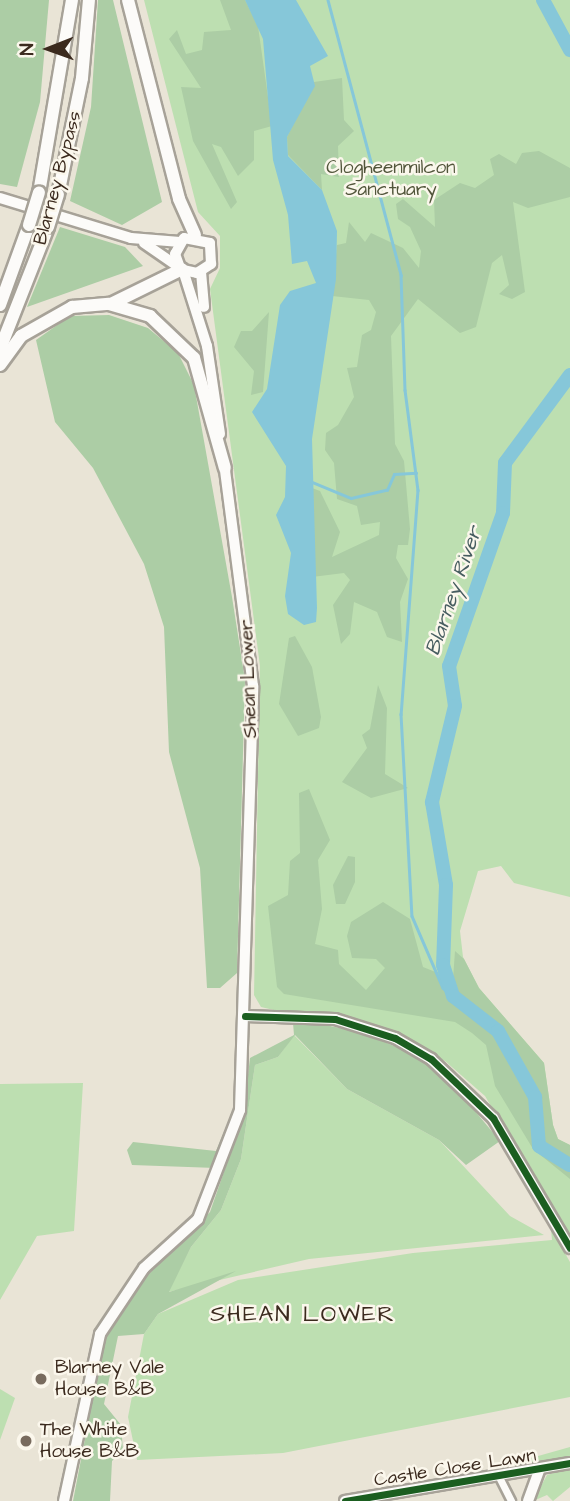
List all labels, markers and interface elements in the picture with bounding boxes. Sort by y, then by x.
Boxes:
north arrow [14,14,84,84]
text: N [14,43,41,56]
street label: Blarney Bypass [29,109,87,247]
park label: Clogheenmilcon Sanctuary [326,157,456,201]
water label: Blarney River [420,523,488,659]
street label: Shean Lower [236,619,262,739]
district label: SHEAN LOWER [212,1300,394,1328]
place label: Blarney Vale House B&B [55,1357,164,1401]
marker: Blarney Vale House B&B [33,1371,49,1387]
place label: The White House B&B [40,1419,139,1463]
marker: The White House B&B [18,1433,34,1449]
street label: Castle Close Lawn [372,1444,538,1492]

